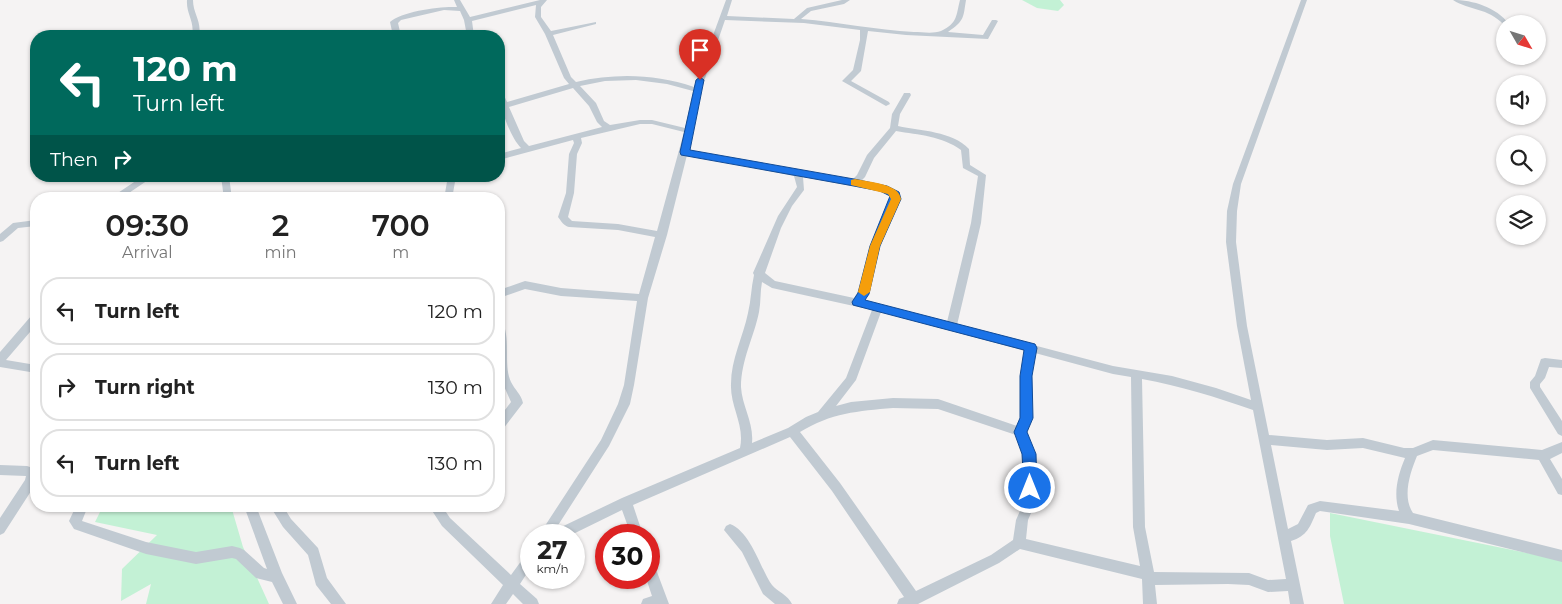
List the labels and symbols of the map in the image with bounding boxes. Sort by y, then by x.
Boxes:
north arrow [1496,15,1546,65]
pin [679,29,721,80]
position arrow [1003,461,1055,513]
speed limit sign: 30 [595,524,660,589]

